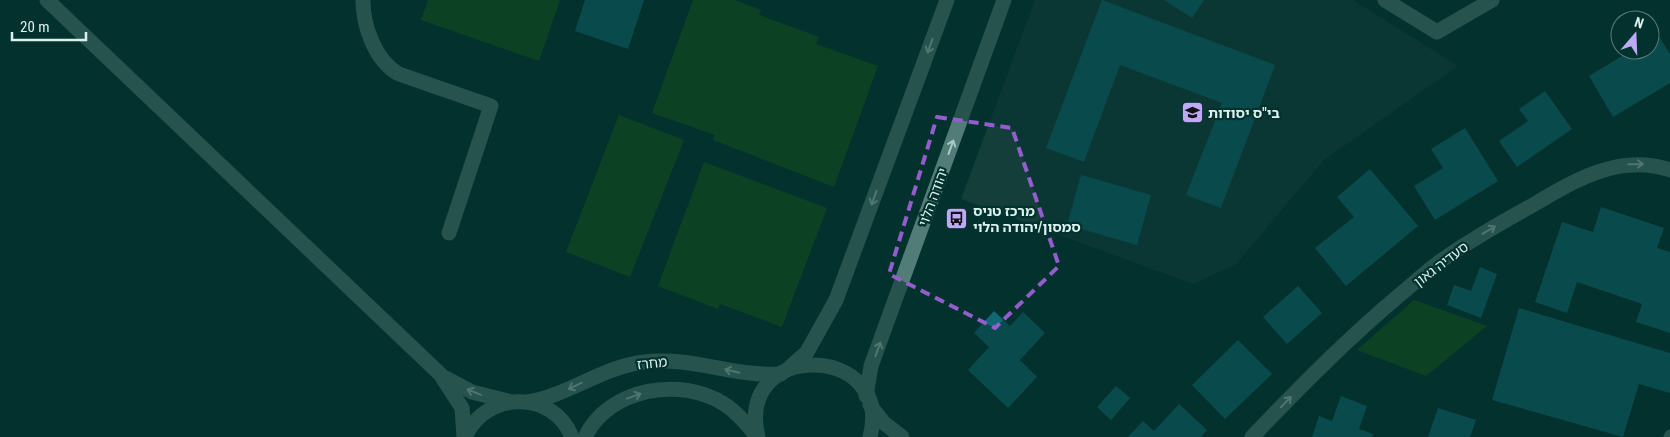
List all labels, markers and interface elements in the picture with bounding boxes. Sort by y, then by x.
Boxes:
scale bar [12,10,86,42]
north arrow [1610,10,1660,60]
text: N [1633,14,1646,32]
text: 20 m [20,18,50,36]
one-way arrow [925,38,934,53]
school or university icon: בי"ס יסודות [1180,101,1204,125]
place label: בי"ס יסודות [1208,105,1280,121]
one-way arrow [947,139,956,155]
one-way arrow [1628,159,1644,169]
street label: יהודה הלוי [915,166,951,228]
one-way arrow [869,190,878,205]
place label: מרכז טניס סמסון/יהודה הלוי [973,203,1081,235]
bus stop icon: מרכז טניס סמסון/יהודה הלוי [945,207,969,231]
one-way arrow [1482,224,1496,234]
street label: סעדיה גאון [1411,238,1471,290]
one-way arrow [874,342,883,357]
street label: מחרז [636,353,668,373]
one-way arrow [725,366,741,375]
one-way arrow [568,381,583,391]
one-way arrow [467,386,482,396]
one-way arrow [626,391,642,400]
one-way arrow [1280,396,1292,408]

